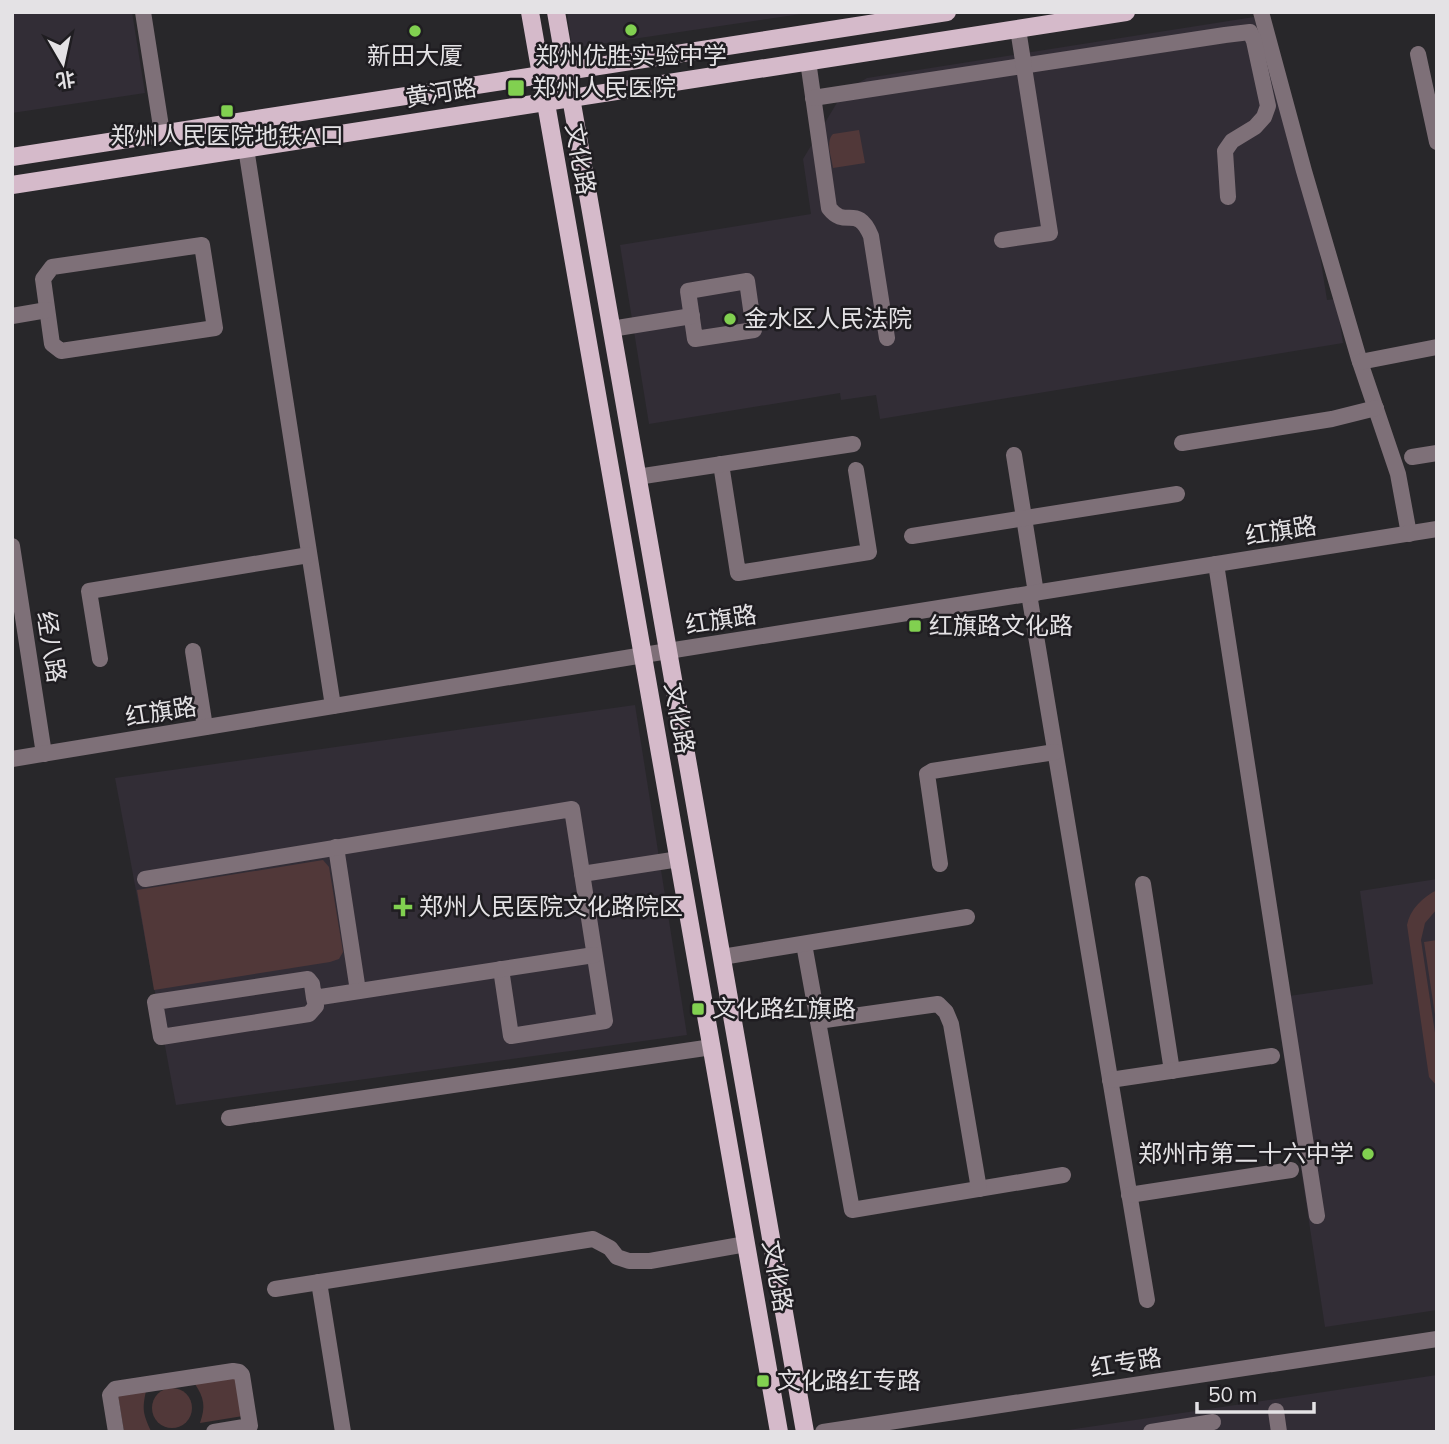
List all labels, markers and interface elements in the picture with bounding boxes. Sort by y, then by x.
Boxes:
marker: 郑州优胜实验中学 [623,22,639,38]
marker: 新田大厦 [407,23,423,39]
north arrow [28,28,98,98]
place label: 新田大厦 [367,40,463,70]
place label: 郑州优胜实验中学 [535,40,727,70]
text: 北 [54,66,77,93]
street label: 黄河路 [403,72,479,112]
place label: 郑州人民医院 [532,72,676,102]
marker: 郑州人民医院 [506,78,526,98]
marker: 郑州人民医院地铁A口 [219,103,235,119]
place label: 郑州人民医院地铁A口 [110,120,344,150]
street label: 文化路 [560,121,602,197]
place label: 金水区人民法院 [744,303,912,333]
marker: 金水区人民法院 [722,311,738,327]
street label: 红旗路 [1243,510,1319,550]
street label: 红旗路 [683,599,759,639]
street label: 经八路 [32,609,72,685]
place label: 红旗路文化路 [929,610,1073,640]
marker: 红旗路文化路 [907,618,923,634]
street label: 文化路 [659,680,701,756]
street label: 红旗路 [123,691,199,731]
place label: 郑州人民医院文化路院区 [419,891,683,921]
marker: 郑州人民医院文化路院区 [393,897,413,917]
place label: 文化路红旗路 [712,993,856,1023]
marker: 文化路红旗路 [690,1001,706,1017]
place label: 郑州市第二十六中学 [1138,1138,1354,1168]
marker: 郑州市第二十六中学 [1360,1146,1376,1162]
street label: 文化路 [757,1238,799,1314]
street label: 红专路 [1088,1342,1164,1382]
place label: 文化路红专路 [777,1365,921,1395]
scale bar [1197,1370,1314,1414]
marker: 文化路红专路 [755,1373,771,1389]
text: 50 m [1208,1381,1257,1407]

